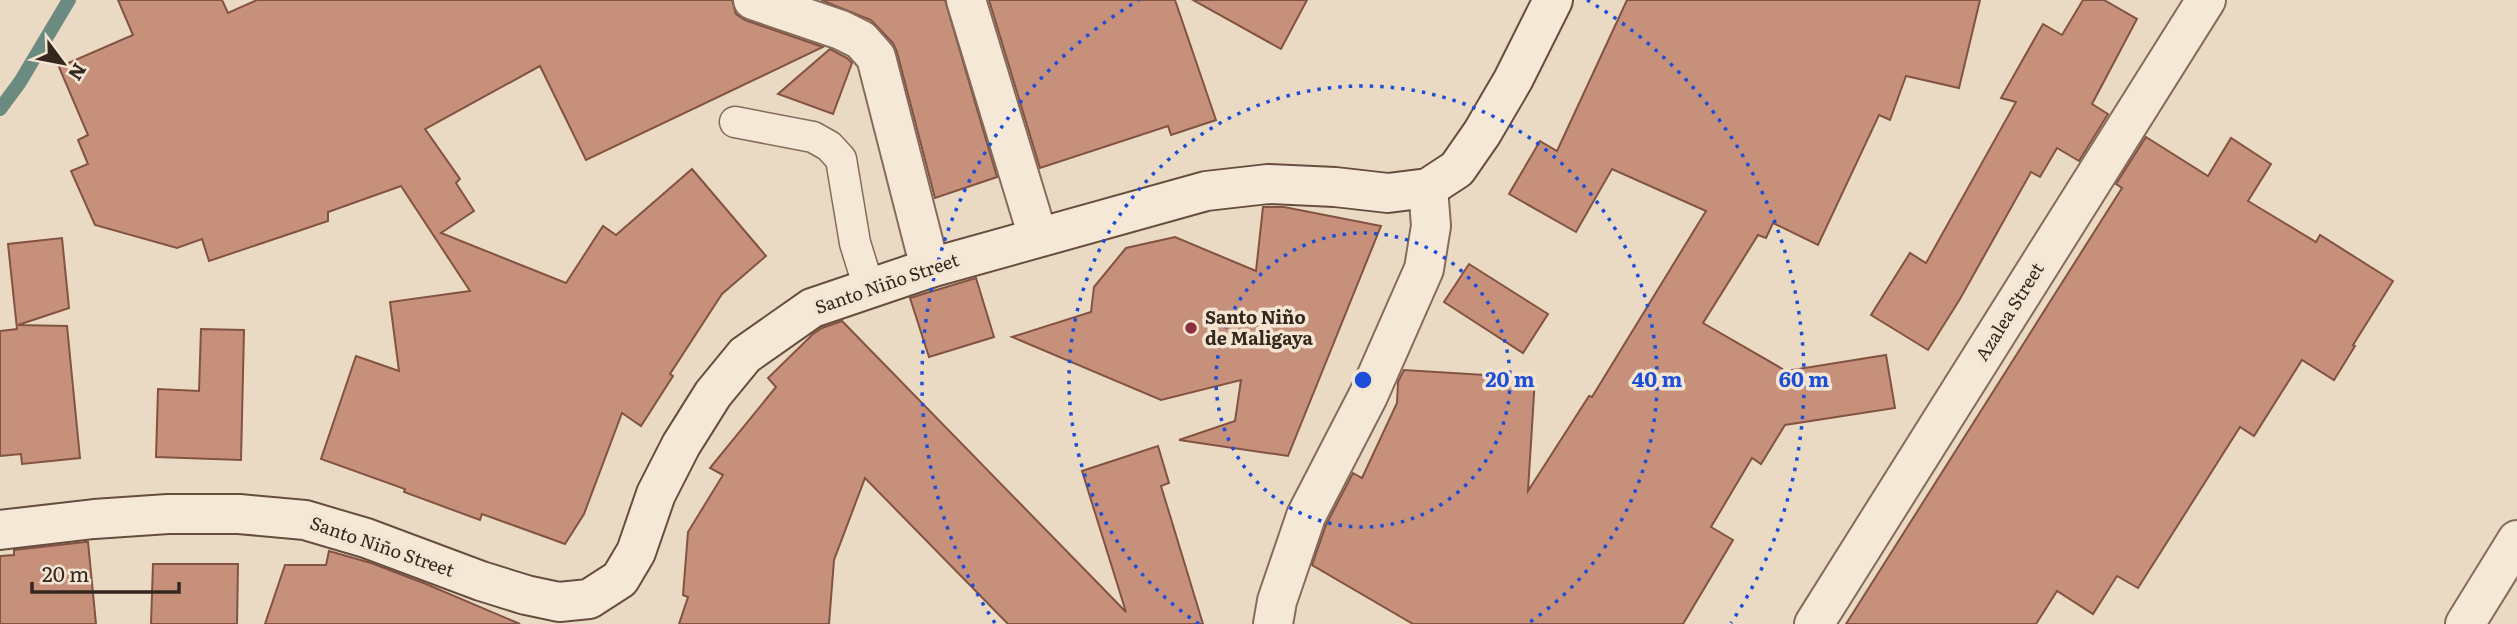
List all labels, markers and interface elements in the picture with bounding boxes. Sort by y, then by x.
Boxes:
north arrow [28,28,98,98]
text: N [62,58,94,87]
street label: Santo Niño Street [811,245,963,320]
street label: Azalea Street [1968,256,2050,366]
place label: Santo Niño de Maligaya [1205,303,1314,351]
marker: Santo Niño de Maligaya [1183,320,1199,336]
text: 20 m [1485,362,1535,393]
text: 40 m [1632,362,1682,393]
text: 60 m [1779,362,1829,393]
centre of rings [1351,368,1375,392]
street label: Santo Niño Street [307,508,459,583]
scale bar [32,550,178,594]
text: 20 m [42,557,89,588]

